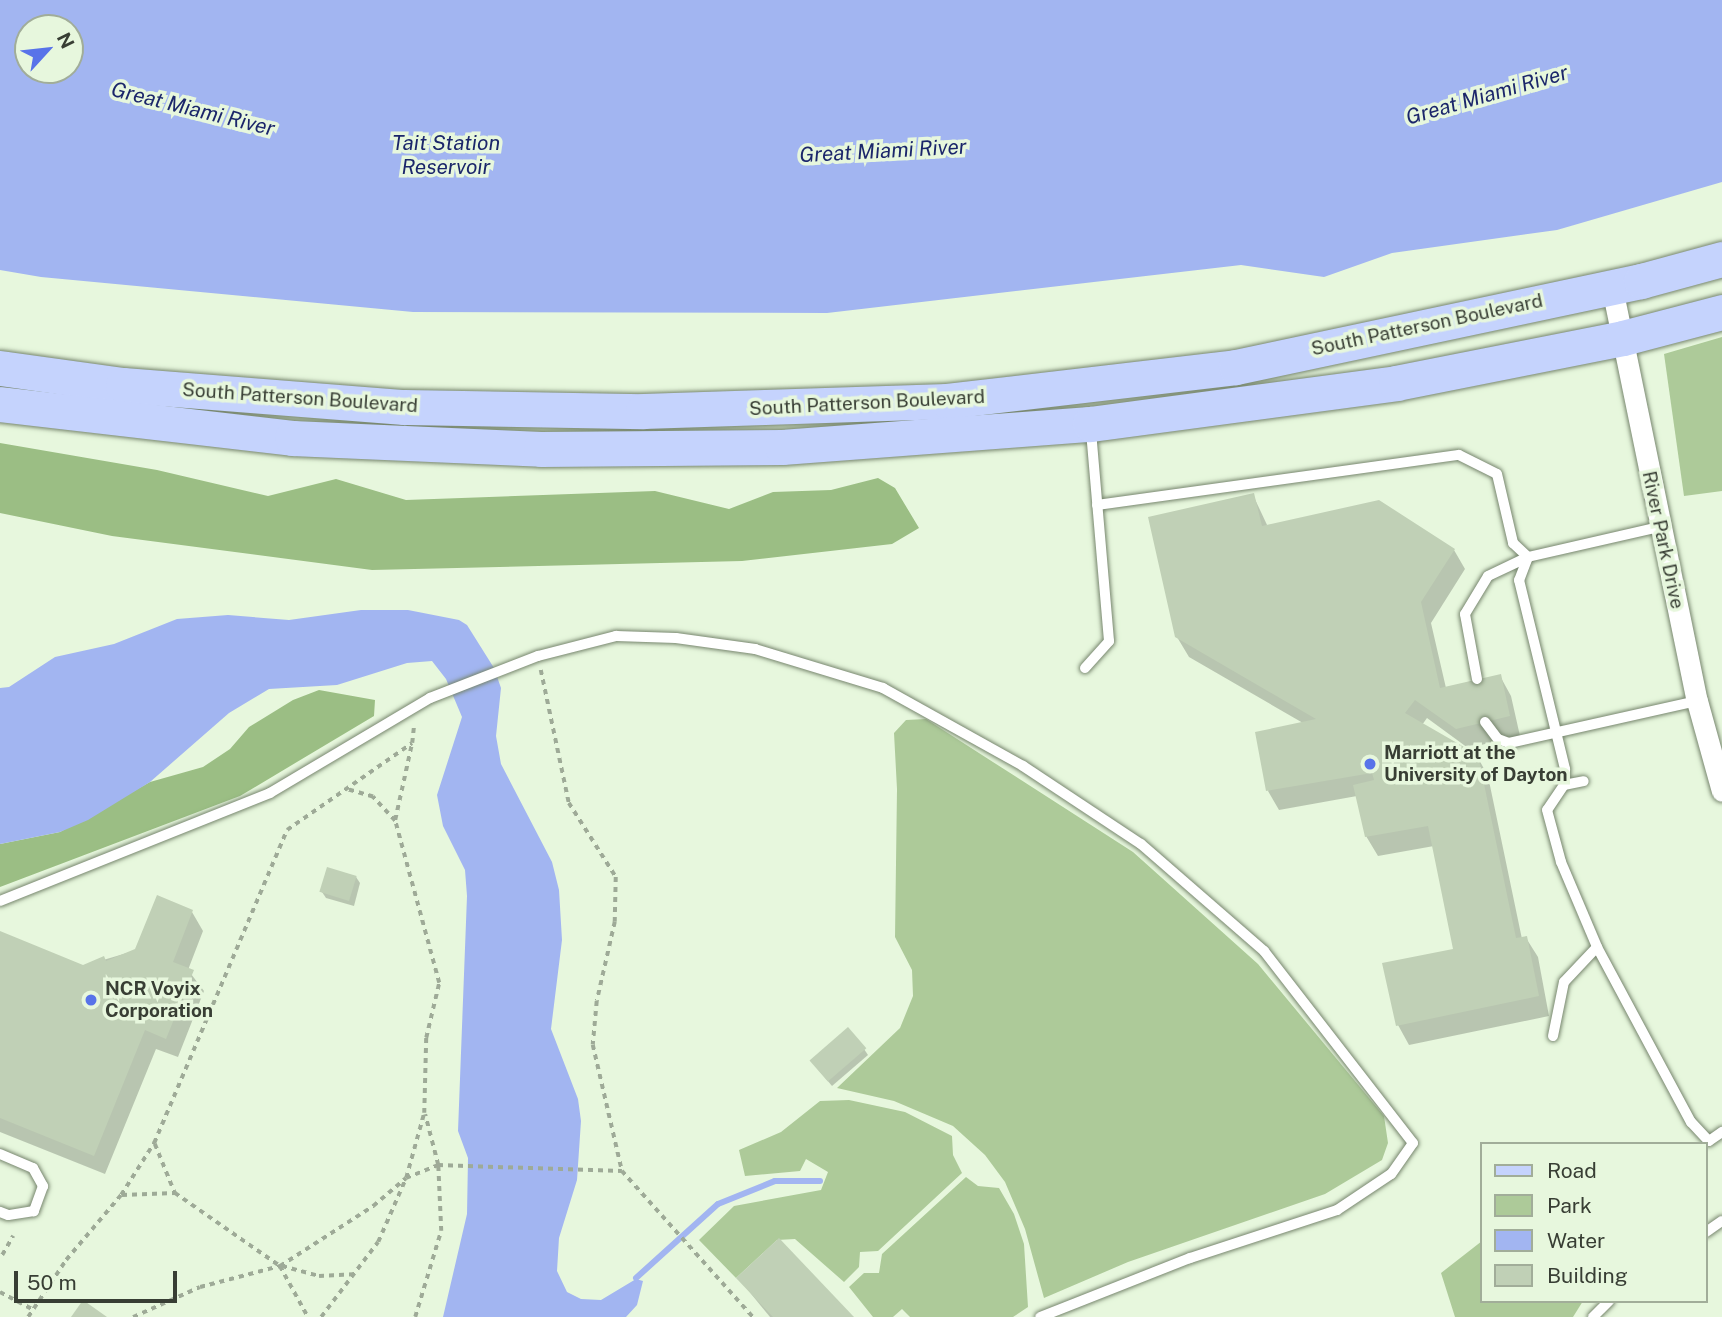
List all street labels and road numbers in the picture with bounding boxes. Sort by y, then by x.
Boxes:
street label: South Patterson Boulevard [1309,289,1545,361]
street label: South Patterson Boulevard [181,378,419,418]
street label: South Patterson Boulevard [749,385,985,421]
street label: River Park Drive [1637,469,1689,611]

